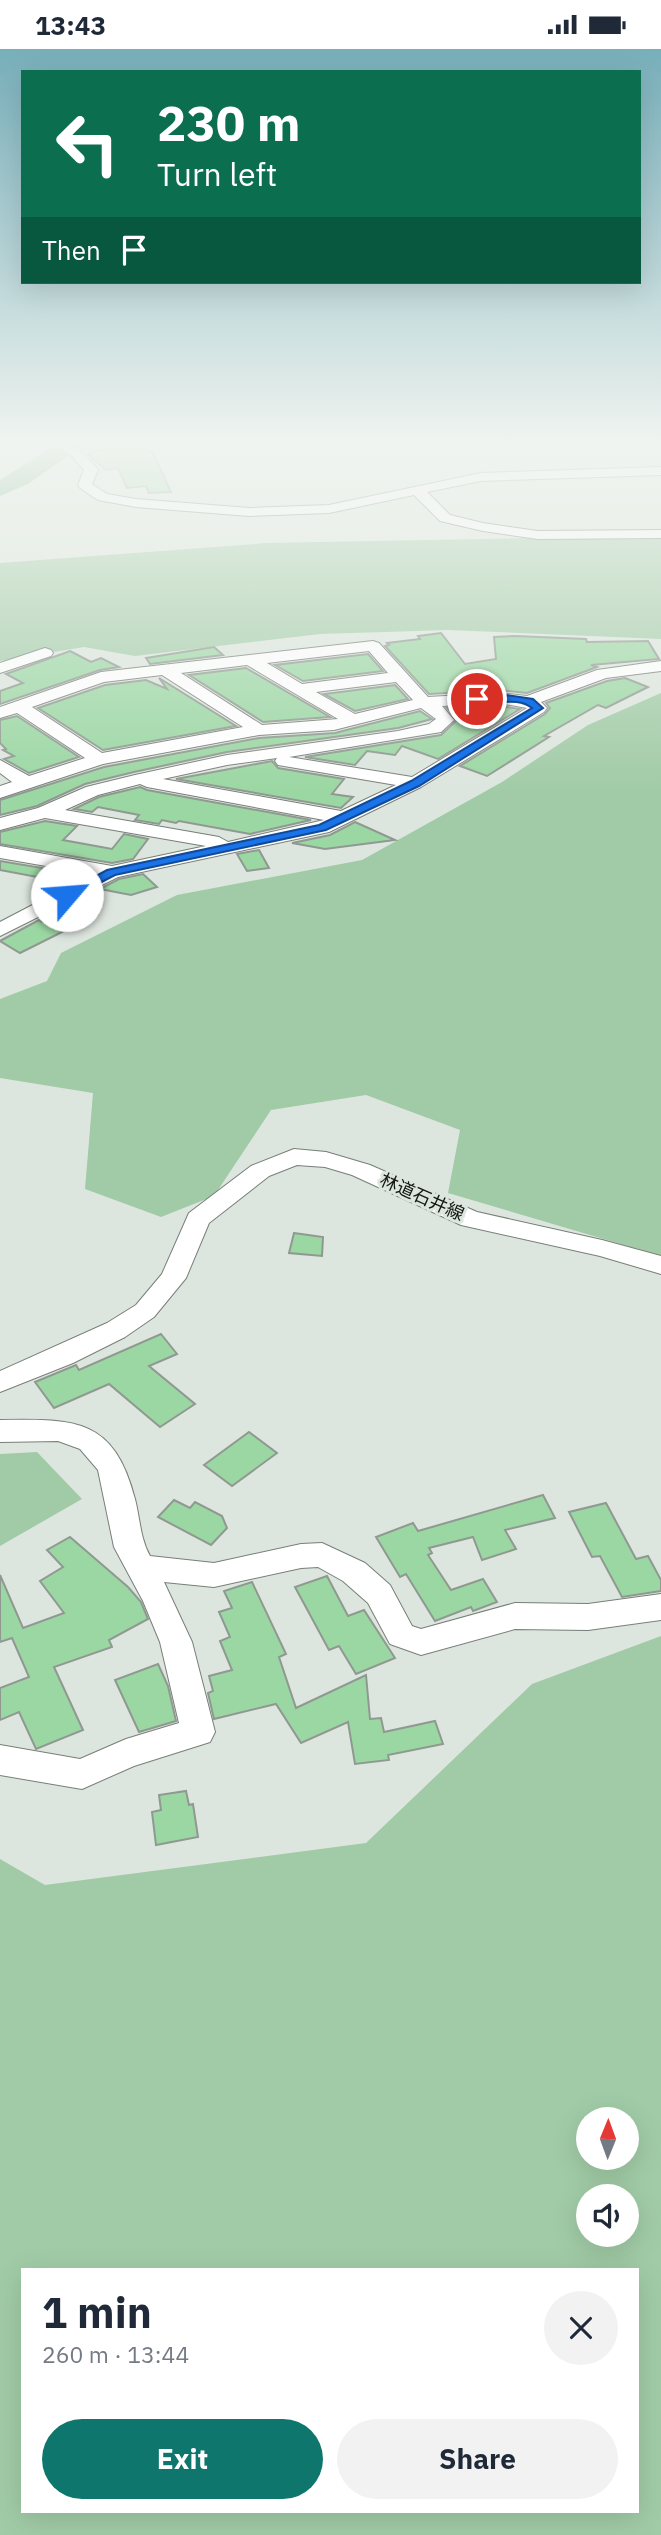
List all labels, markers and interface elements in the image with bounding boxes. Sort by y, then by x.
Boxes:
text: 13:43 [35,8,106,42]
text: 230 m [157,91,301,154]
icon: left [42,98,133,189]
text: Turn left [157,153,277,195]
icon: arrive [115,231,153,269]
text: Then [42,233,101,267]
pin [447,669,507,729]
icon: arrive [458,680,496,718]
position arrow [30,858,104,932]
street label: 林道石井線 [376,1168,468,1225]
north arrow [576,2107,639,2170]
map controls [576,2107,639,2247]
button: sound [576,2184,639,2247]
text: 1 min [42,2285,152,2340]
button: close [544,2291,618,2365]
text: 260 m · 13:44 [42,2339,189,2369]
button: Exit [42,2419,323,2499]
button: Share [337,2419,618,2499]

